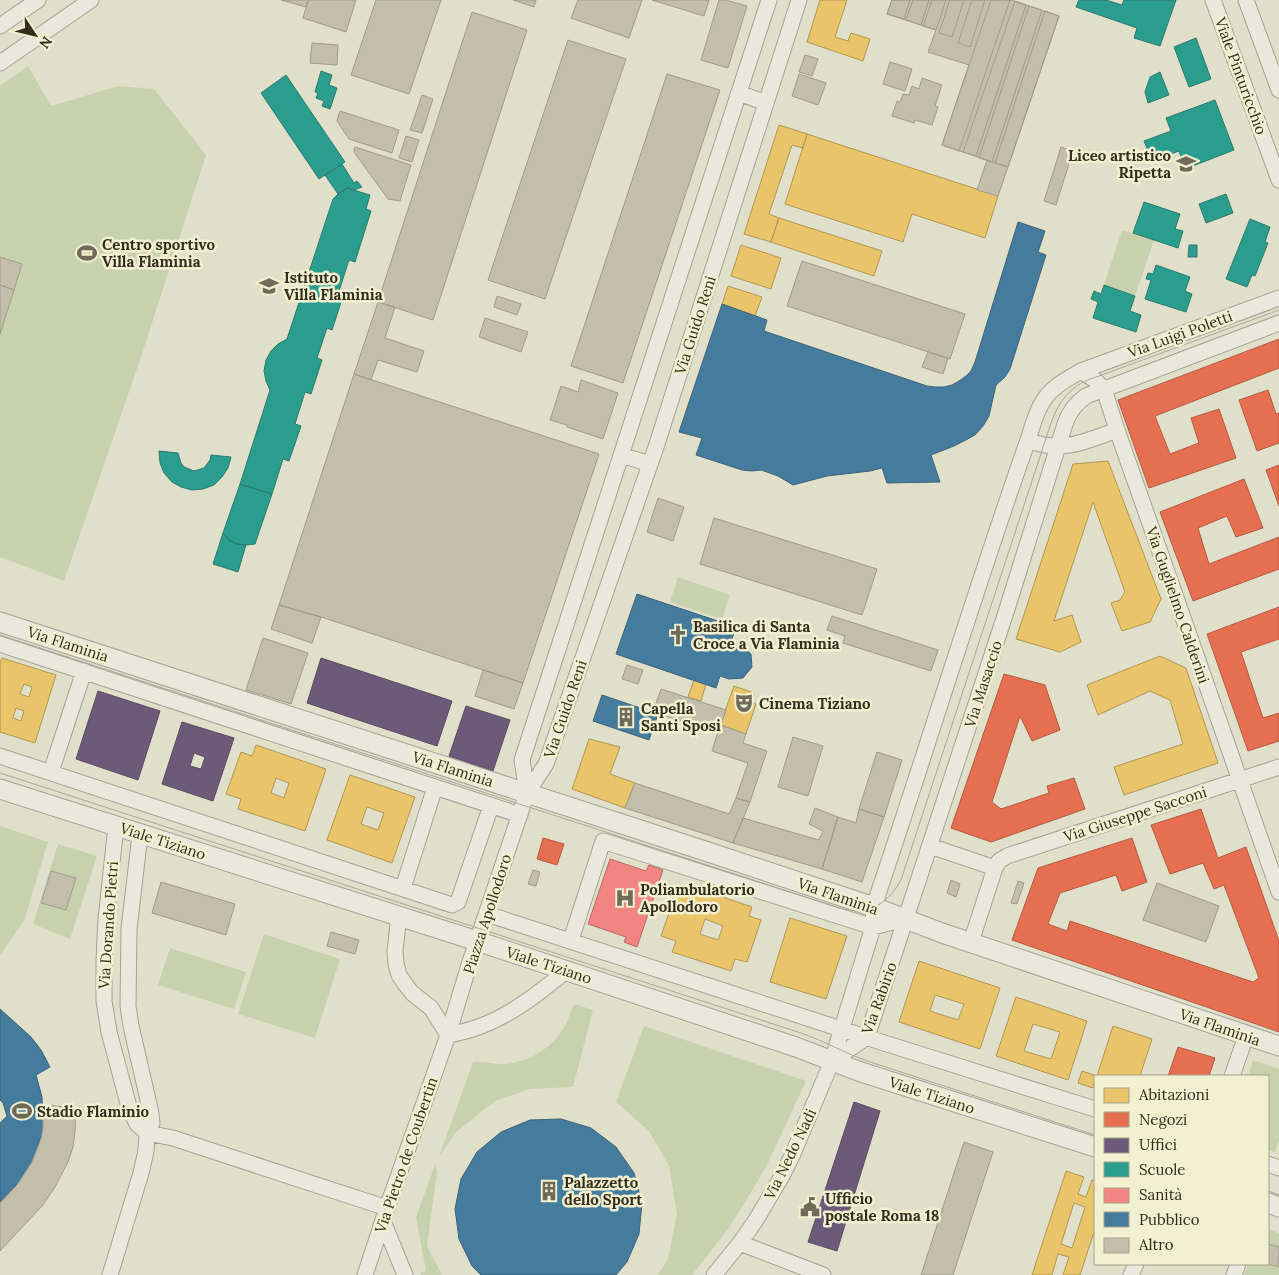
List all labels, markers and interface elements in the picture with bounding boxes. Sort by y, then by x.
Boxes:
north arrow [10,10,60,60]
street label: Viale Pinturicchio [1211,14,1271,137]
text: N [35,33,56,52]
place label: Liceo artistico Ripetta [1068,146,1171,182]
school or university icon: Liceo artistico Ripetta [1175,153,1197,175]
place label: Centro sportivo Villa Flaminia [102,235,215,271]
sports icon: Centro sportivo Villa Flaminia [76,242,98,264]
place label: Istituto Villa Flaminia [284,268,383,304]
street label: Via Guido Reni [670,273,720,378]
school or university icon: Istituto Villa Flaminia [258,275,280,297]
street label: Via Luigi Poletti [1124,306,1235,362]
street label: Via Guglielmo Calderini [1142,523,1214,686]
place label: Basilica di Santa Croce a Via Flaminia [693,617,840,653]
street label: Via Flaminia [24,622,111,666]
church icon: Basilica di Santa Croce a Via Flaminia [667,624,689,646]
street label: Via Masaccio [960,638,1006,731]
street label: Via Guido Reni [539,657,591,762]
theatre icon: Cinema Tiziano [733,692,755,714]
place label: Cinema Tiziano [759,694,871,713]
place label: Capella Santi Sposi [641,699,721,735]
building icon: Capella Santi Sposi [615,706,637,728]
street label: Via Flaminia [409,747,496,791]
street label: Via Giuseppe Sacconi [1060,782,1209,846]
street label: Viale Tiziano [117,818,208,864]
street label: Piazza Apollodoro [459,851,515,976]
street label: Via Dorando Pietri [94,860,122,991]
street label: Via Flaminia [794,873,881,919]
place label: Poliambulatorio Apollodoro [640,880,755,916]
hospital icon: Poliambulatorio Apollodoro [614,887,636,909]
street label: Viale Tiziano [503,942,594,988]
street label: Via Rabirio [857,959,901,1037]
street label: Via Flaminia [1176,1004,1263,1050]
street label: Viale Tiziano [886,1072,977,1118]
street label: Via Pietro de Coubertin [370,1075,442,1236]
legend [1094,1075,1269,1265]
text: Abitazioni [1138,1085,1209,1104]
sports icon: Stadio Flaminio [11,1100,33,1122]
place label: Stadio Flaminio [37,1102,150,1121]
street label: Via Nedo Nadi [759,1105,820,1203]
text: Negozi [1139,1110,1187,1129]
text: Uffici [1139,1135,1177,1154]
text: Scuole [1139,1160,1185,1179]
place label: Palazzetto dello Sport [564,1173,643,1209]
building icon: Palazzetto dello Sport [538,1180,560,1202]
text: Sanità [1139,1185,1183,1204]
place label: Ufficio postale Roma 18 [825,1189,939,1225]
public building icon: Ufficio postale Roma 18 [799,1196,821,1218]
text: Pubblico [1139,1210,1200,1229]
text: Altro [1138,1235,1174,1254]

